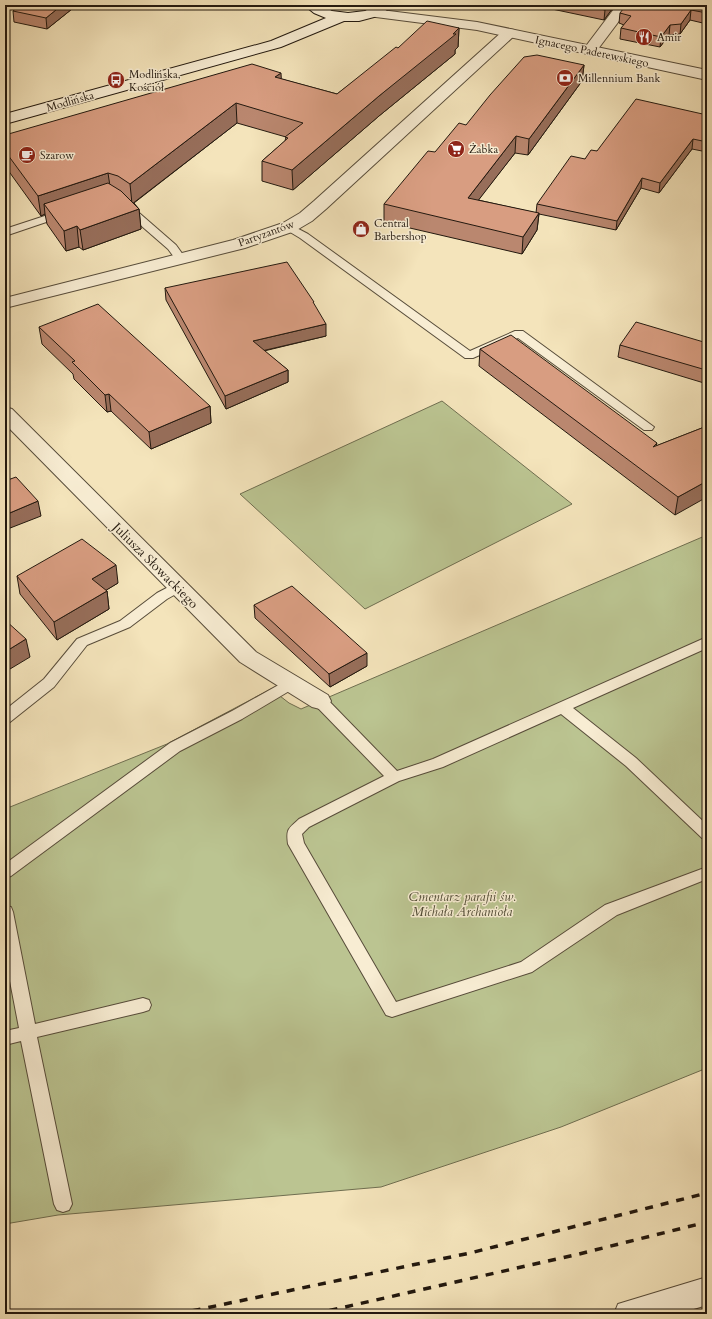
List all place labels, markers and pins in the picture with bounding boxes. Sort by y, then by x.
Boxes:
restaurant icon: Amir [634,27,654,47]
place label: Amir [657,30,682,45]
place label: Modlińska, Kościół [129,67,181,95]
bank icon: Millennium Bank [555,68,575,88]
bus stop icon: Modlińska, Kościół [106,70,126,90]
place label: Millennium Bank [578,71,660,86]
supermarket icon: Żabka [446,139,466,159]
place label: Żabka [469,142,498,157]
cafe icon: Szarow [17,145,37,165]
place label: Szarow [40,148,74,163]
place label: Central Barbershop [374,216,427,244]
shop icon: Central Barbershop [351,219,371,239]

